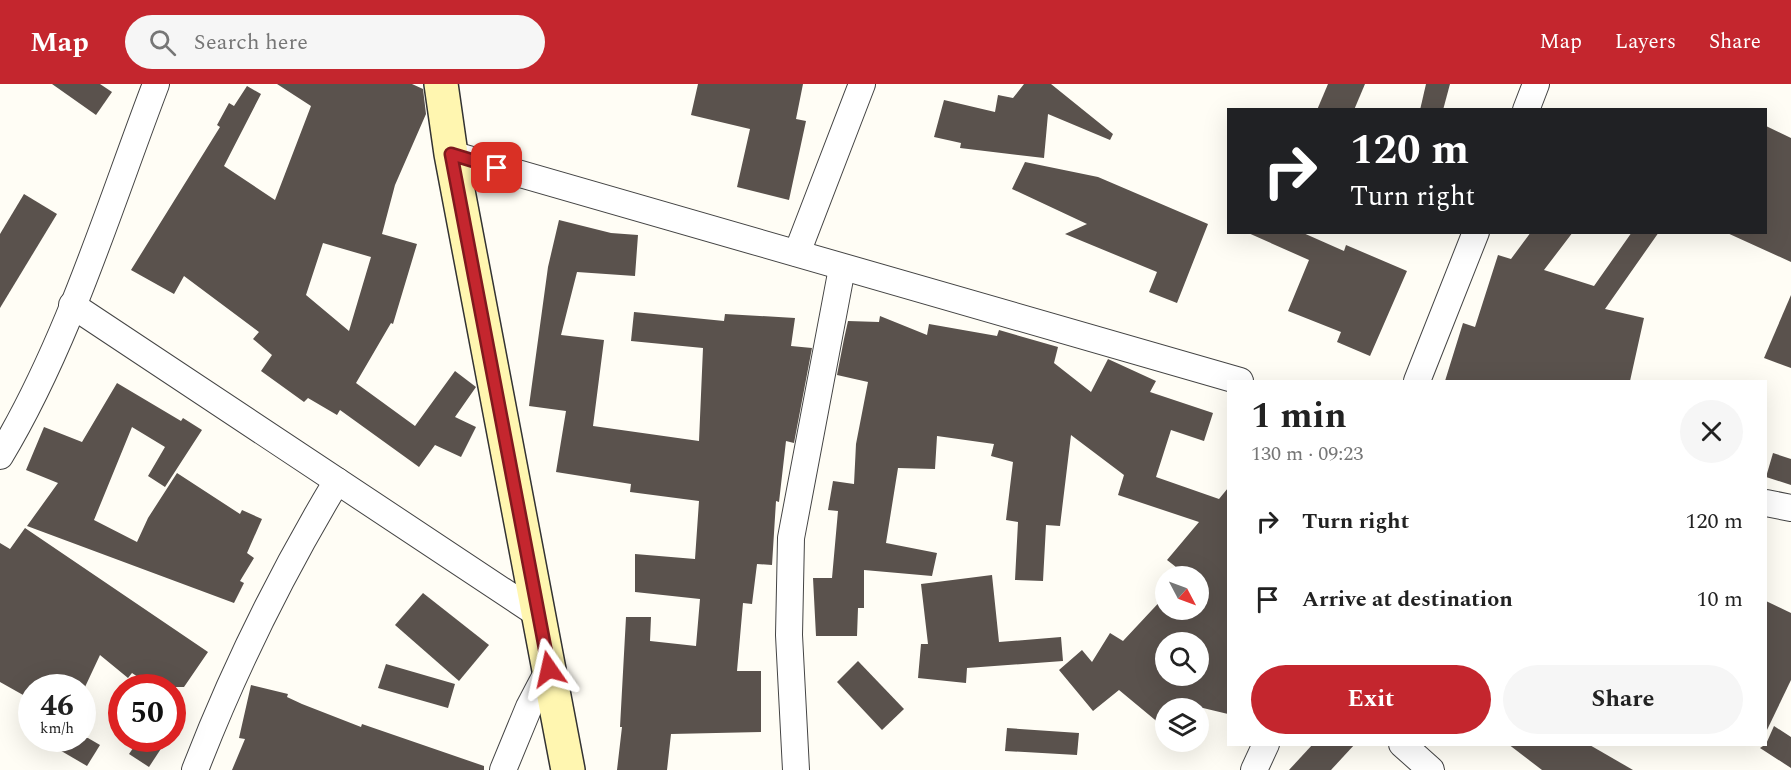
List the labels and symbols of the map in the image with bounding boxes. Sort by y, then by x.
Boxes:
pin [471,142,522,193]
north arrow [1155,566,1209,620]
position arrow [517,637,581,701]
speed limit sign: 50 [108,674,186,752]

